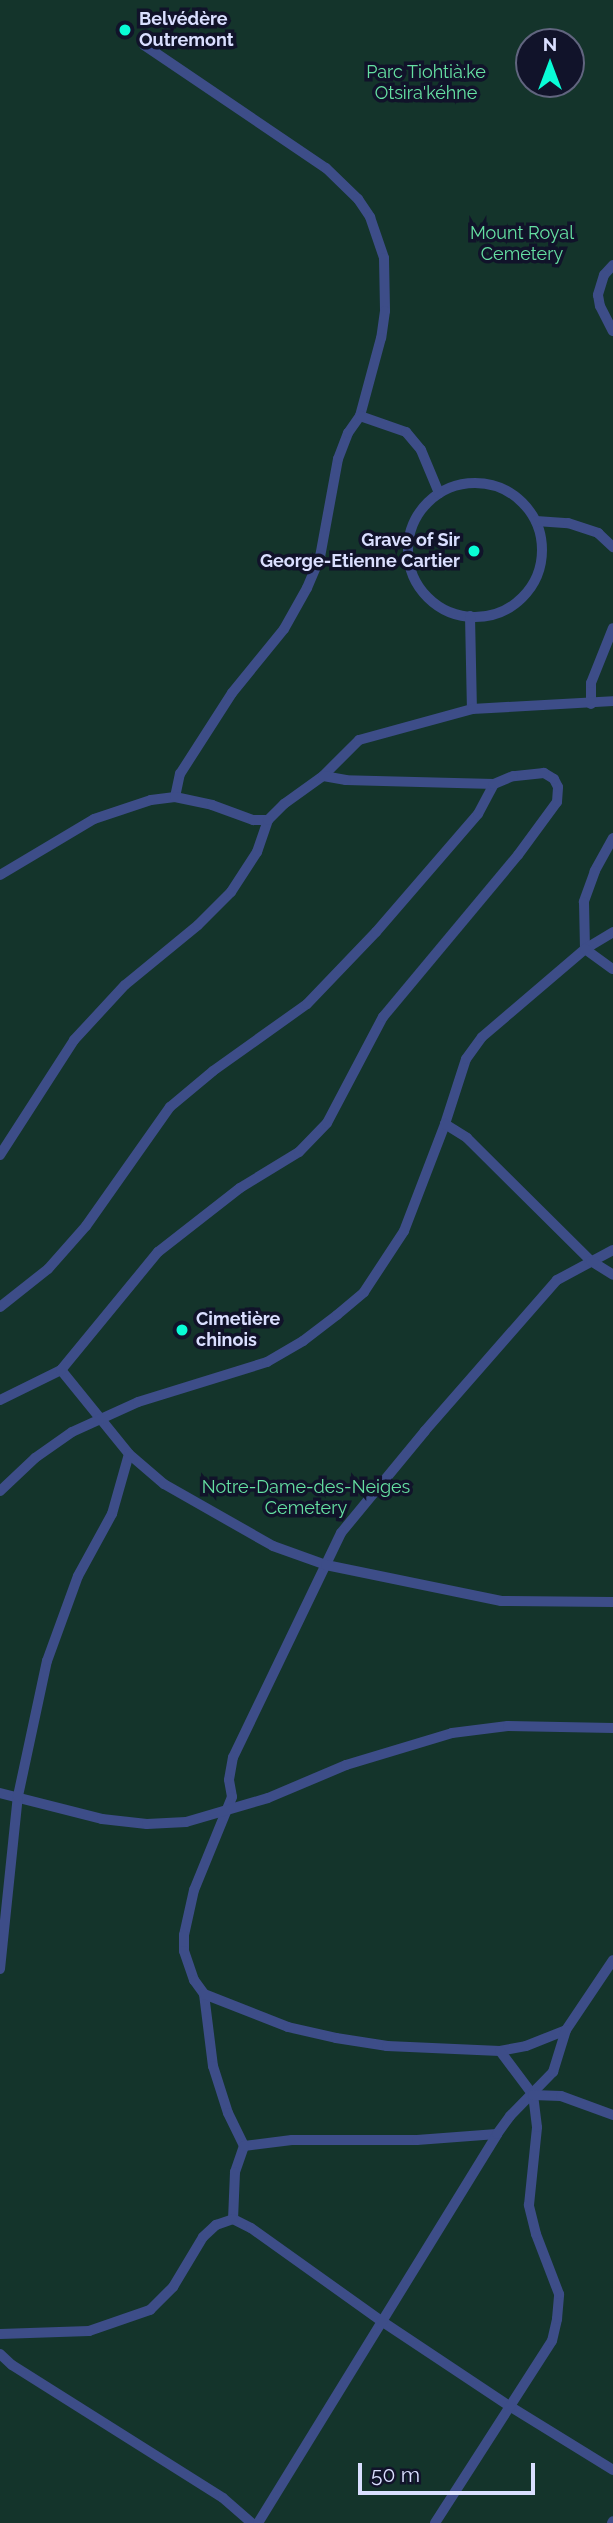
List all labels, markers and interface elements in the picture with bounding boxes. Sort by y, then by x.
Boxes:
place label: Belvédère Outremont [139,9,234,52]
marker: Belvédère Outremont [117,22,133,38]
north arrow [515,28,585,98]
text: N [543,33,557,55]
park label: Parc Tiohtià:ke Otsira'kéhne [366,62,486,104]
park label: Mount Royal Cemetery [470,223,574,266]
place label: Grave of Sir George-Etienne Cartier [260,530,460,572]
marker: Grave of Sir George-Etienne Cartier [466,543,482,559]
place label: Cimetière chinois [196,1309,280,1352]
marker: Cimetière chinois [174,1322,190,1338]
park label: Notre-Dame-des-Neiges Cemetery [202,1477,410,1520]
scale bar [361,2450,538,2494]
text: 50 m [371,2462,420,2487]

